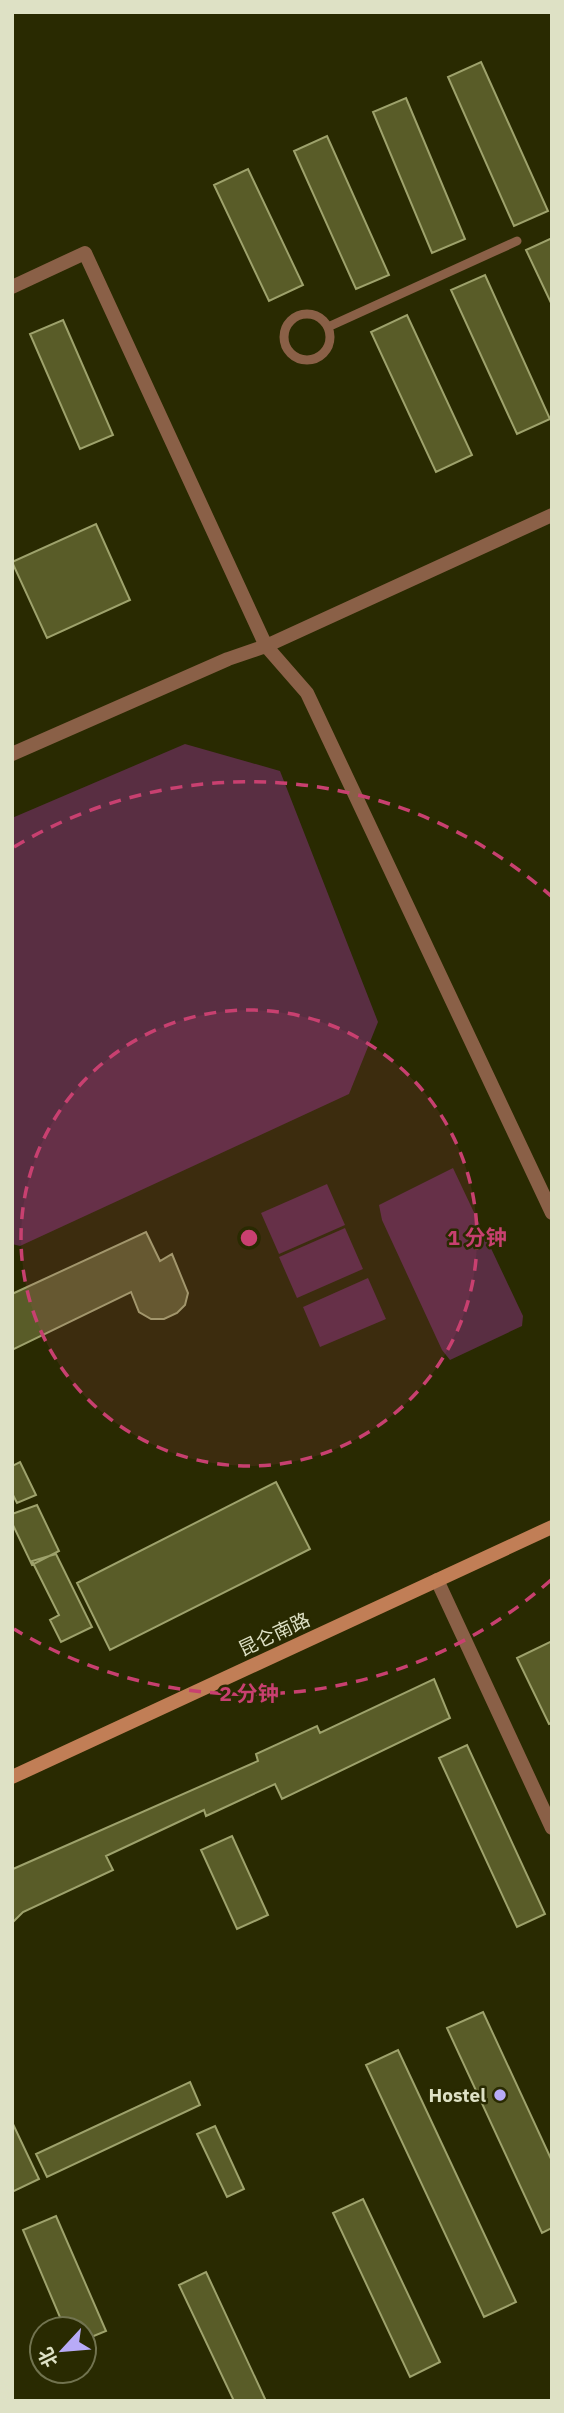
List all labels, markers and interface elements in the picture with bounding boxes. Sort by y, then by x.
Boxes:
text: 1 分钟 [447,1223,507,1251]
centre of rings [237,1226,261,1250]
street label: 昆仑南路 [234,1607,314,1661]
text: 2 分钟 [219,1679,279,1707]
place label: Hostel [428,2083,486,2107]
marker: Hostel [492,2087,508,2103]
north arrow [28,2315,98,2385]
text: 北 [33,2344,63,2371]

